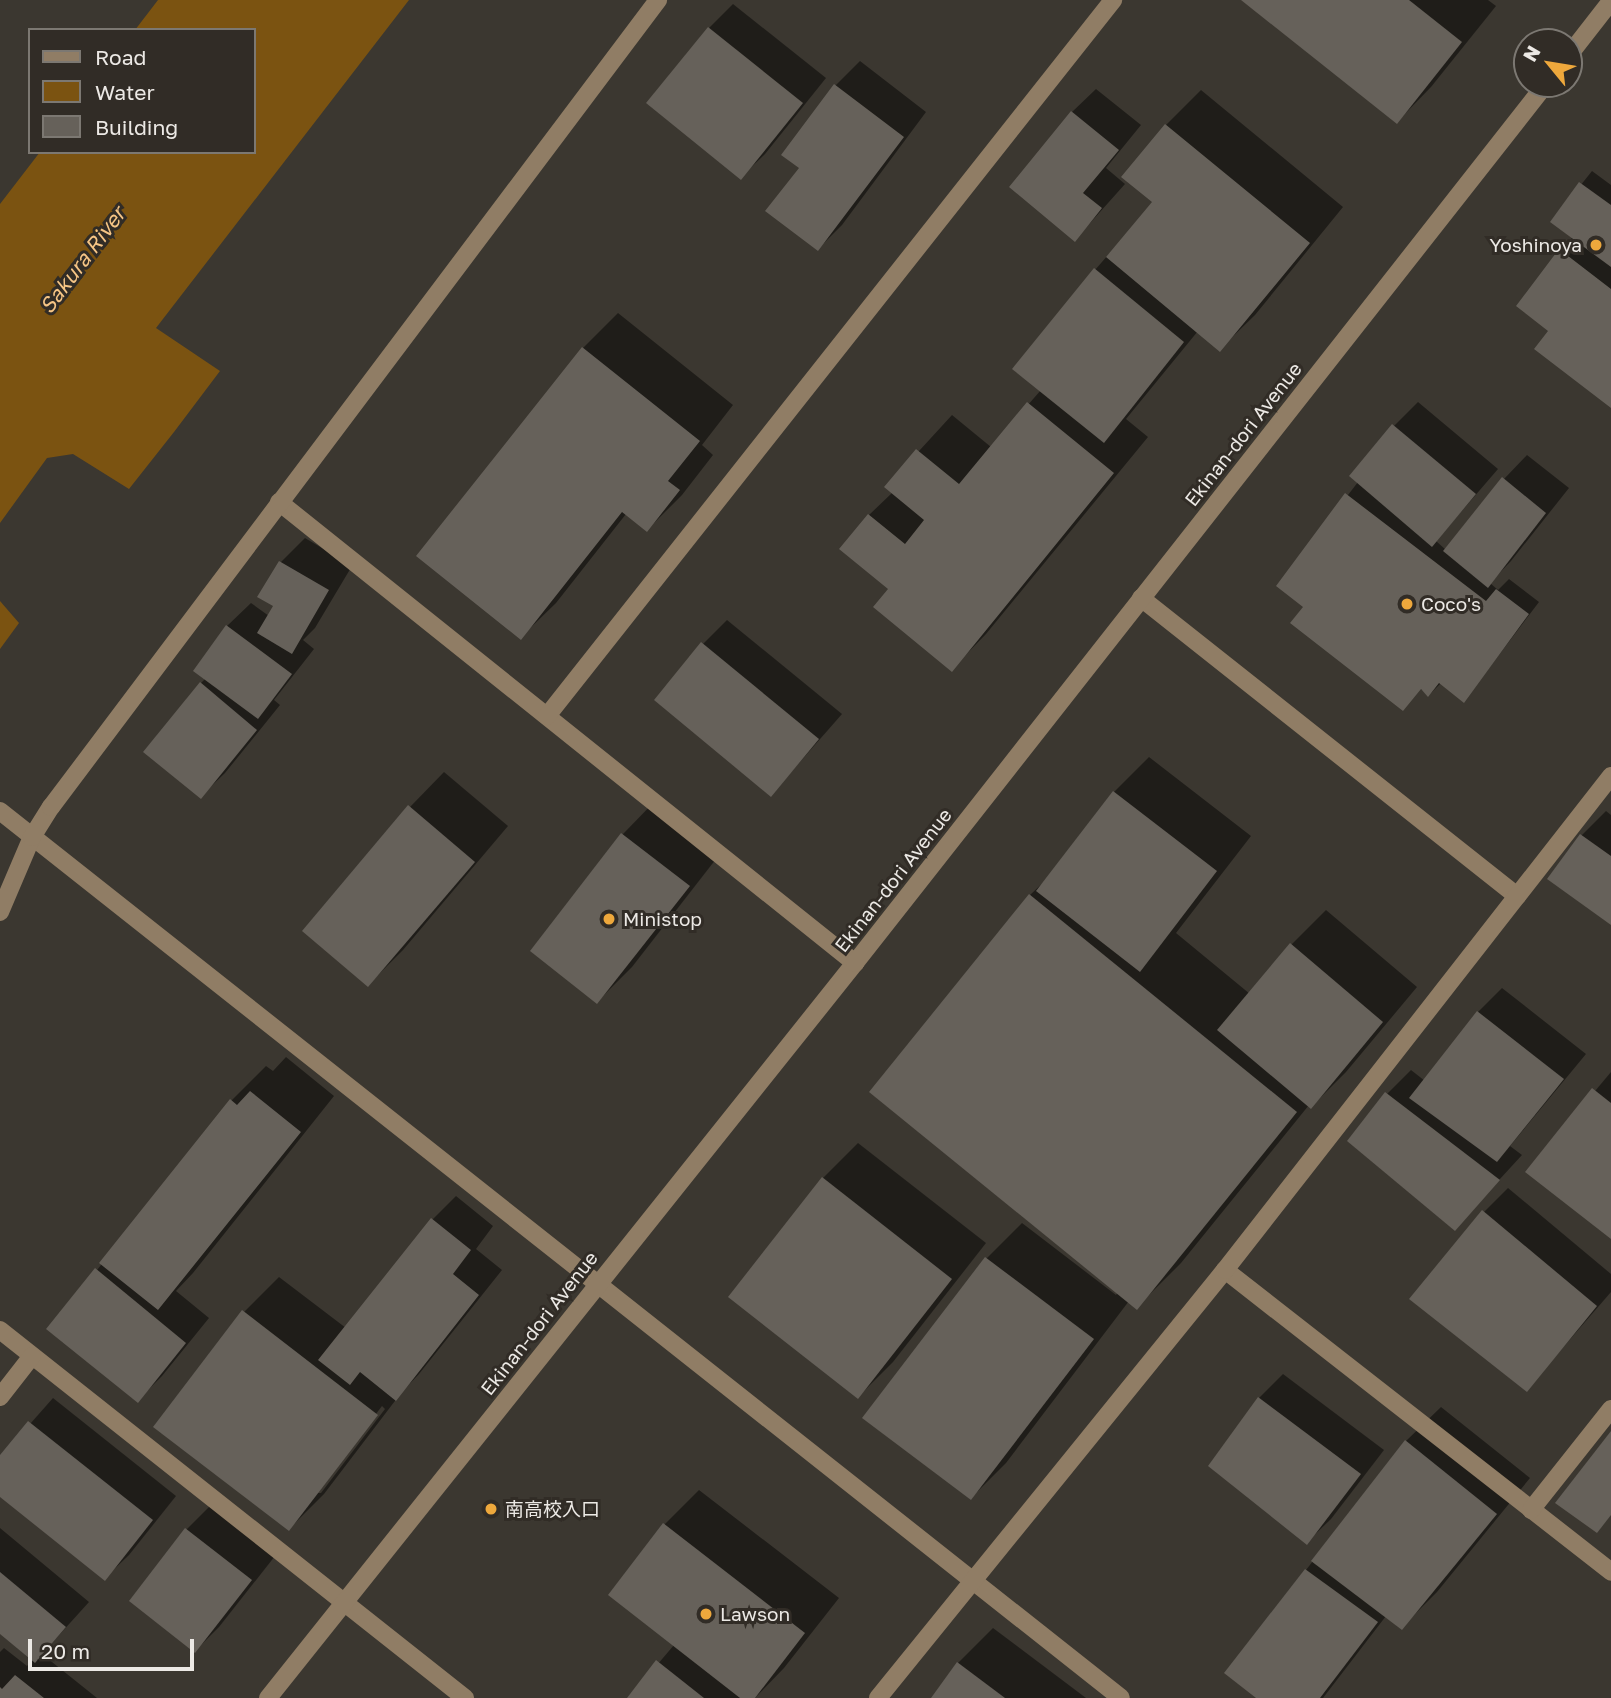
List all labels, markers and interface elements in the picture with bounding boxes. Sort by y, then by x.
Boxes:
legend [28,28,256,154]
north arrow [1513,28,1583,98]
text: N [1518,41,1545,65]
text: Road [95,44,146,70]
text: Water [95,79,155,105]
text: Building [95,114,178,140]
water label: Sakura River [34,202,130,318]
place label: Yoshinoya [1490,234,1582,256]
marker: Yoshinoya [1588,237,1604,253]
street label: Ekinan-dori Avenue [1180,358,1306,510]
place label: Coco's [1421,593,1481,615]
marker: Coco's [1399,596,1415,612]
street label: Ekinan-dori Avenue [830,804,956,956]
place label: Ministop [623,908,702,930]
marker: Ministop [601,911,617,927]
street label: Ekinan-dori Avenue [476,1247,602,1399]
place label: 南高校入口 [505,1498,600,1520]
marker: 南高校入口 [483,1501,499,1517]
place label: Lawson [720,1603,790,1625]
marker: Lawson [698,1606,714,1622]
scale bar [32,1624,198,1668]
text: 20 m [41,1638,90,1664]

